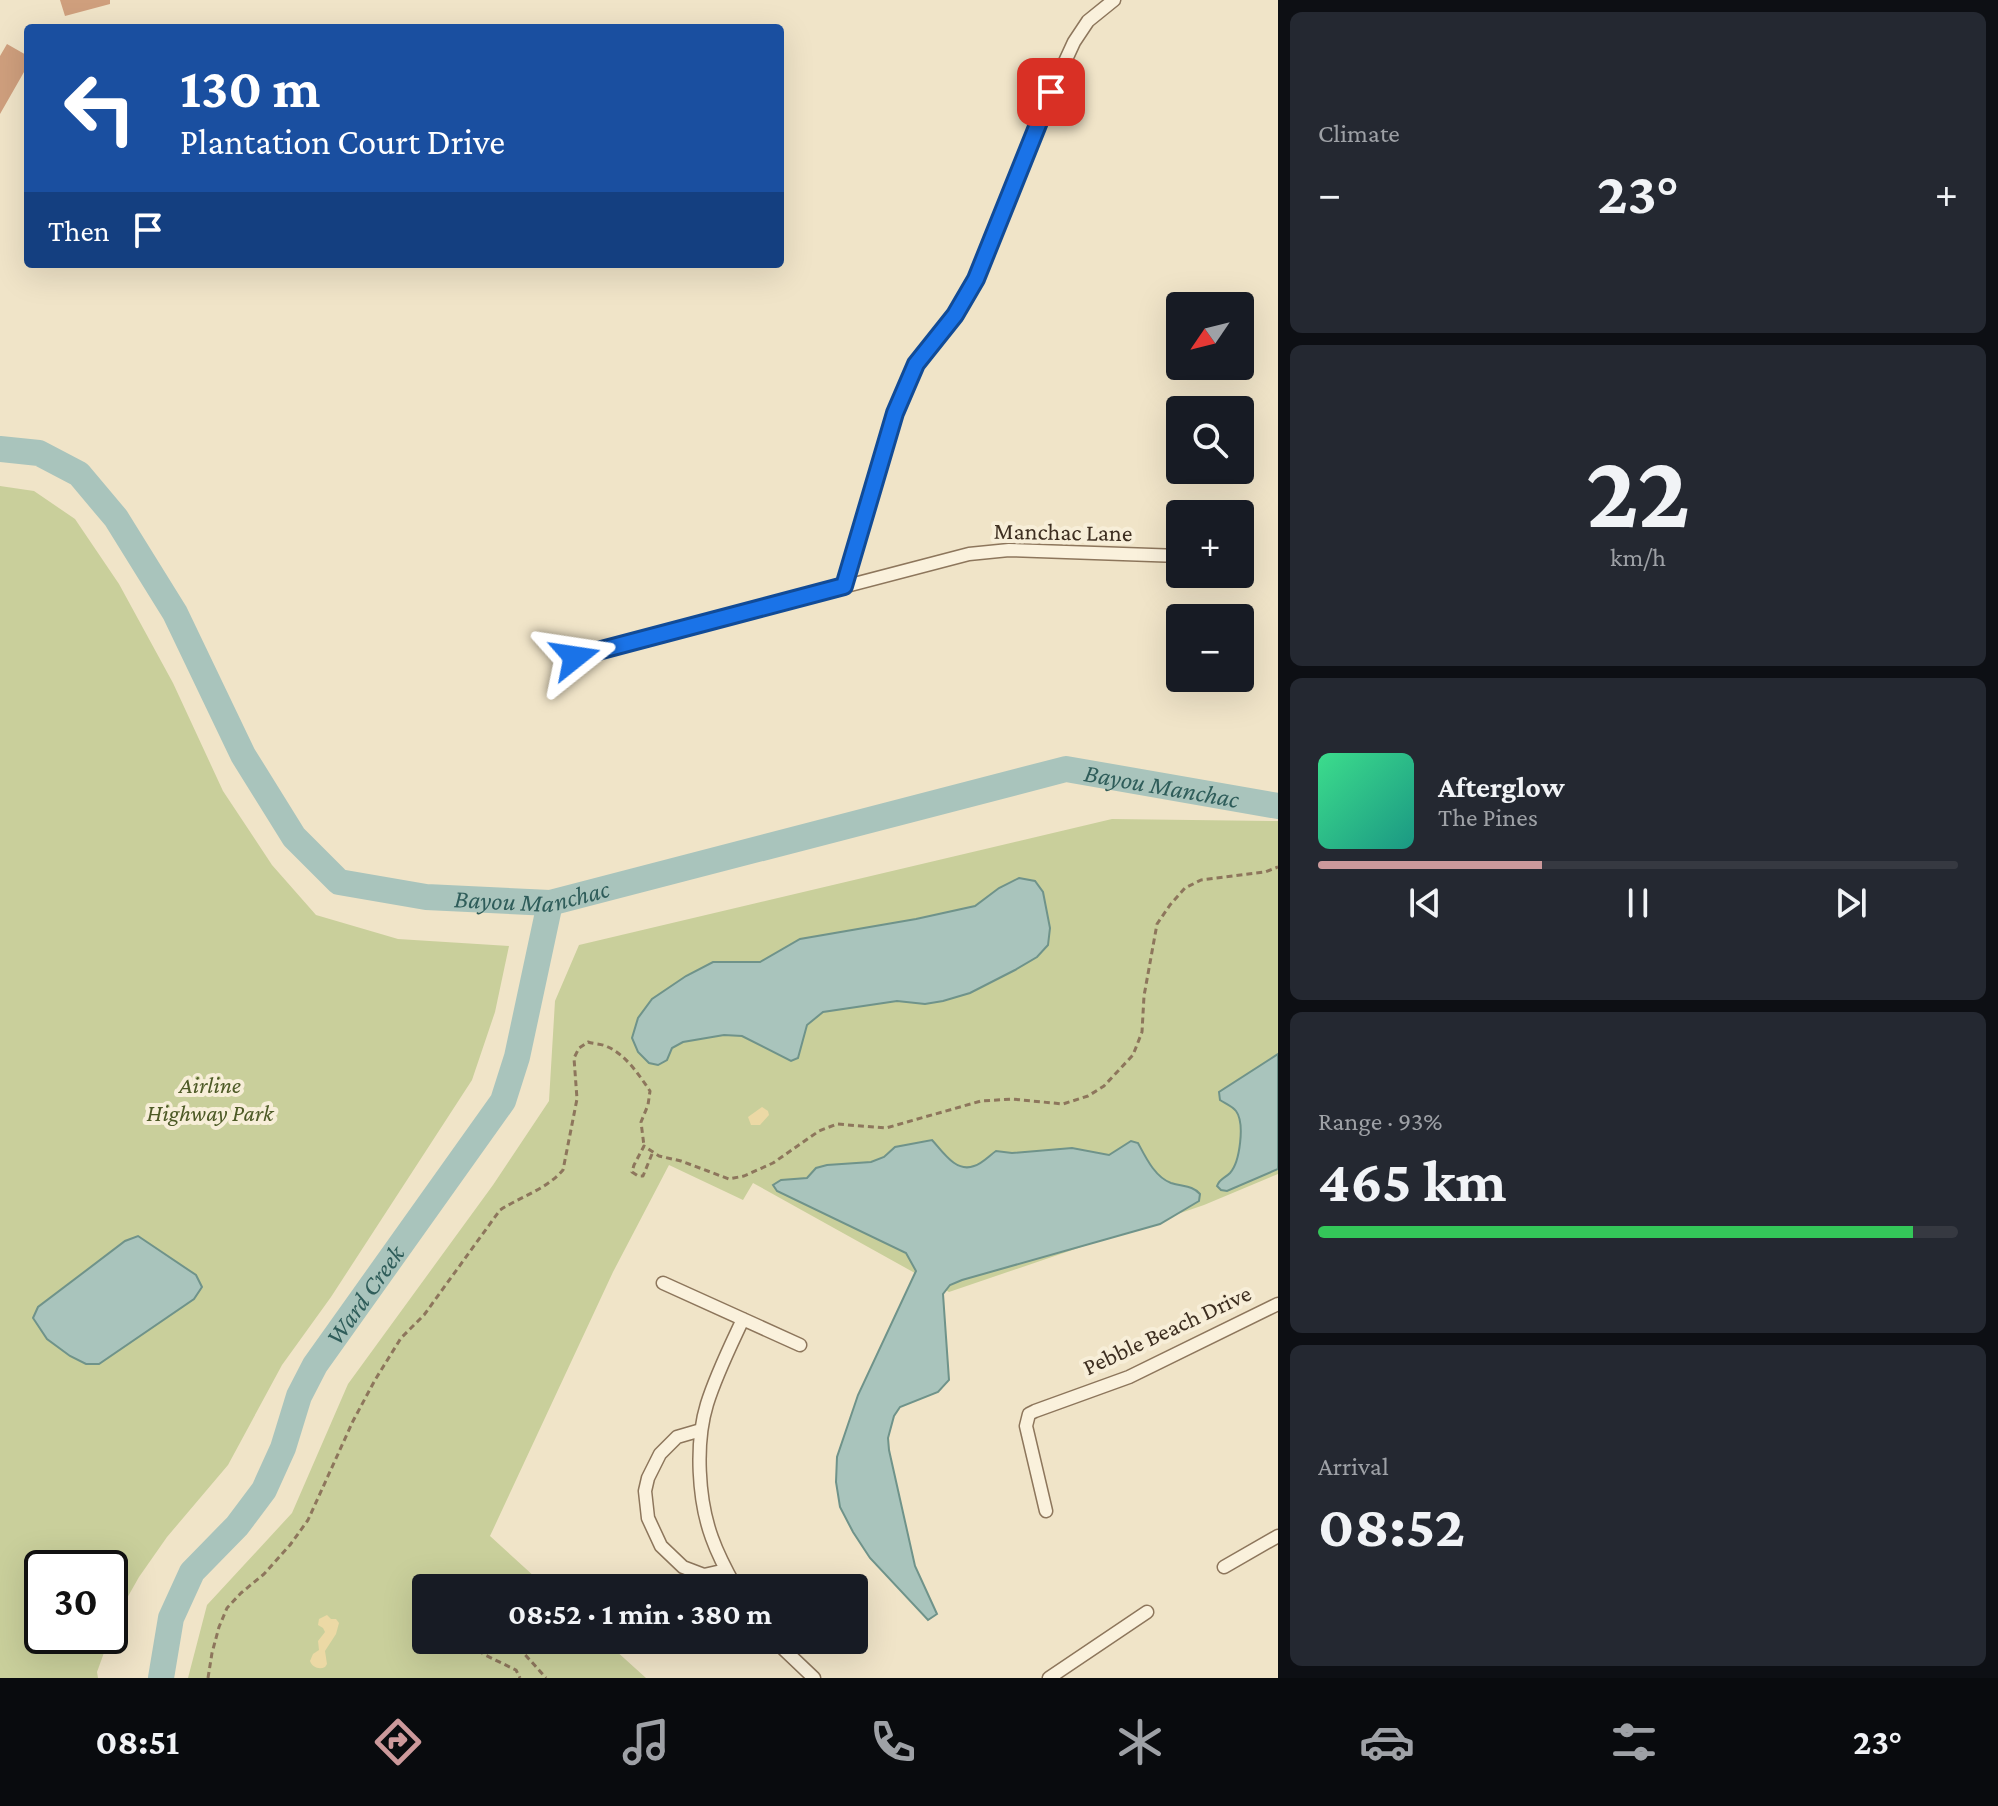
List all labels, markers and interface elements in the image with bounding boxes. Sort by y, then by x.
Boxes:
icon: left [48,56,152,160]
text: 130 m [180,57,321,119]
pin [1017,58,1085,126]
icon: arrive [1029,70,1073,114]
text: Climate [1318,119,1400,148]
text: Plantation Court Drive [180,122,505,162]
text: 23° [1597,159,1679,226]
text: − [1318,169,1341,217]
text: + [1935,169,1958,217]
icon: arrive [126,208,170,252]
text: Then [48,214,110,247]
north arrow [1166,292,1254,380]
map controls [1166,292,1254,692]
button: search [1166,396,1254,484]
text: 22 [1586,433,1690,548]
button: + [1166,500,1254,588]
street label: Manchac Lane [993,517,1133,546]
text: km/h [1610,543,1666,572]
button: − [1166,604,1254,692]
position arrow [533,615,617,699]
water label: Bayou Manchac [1082,758,1242,814]
text: Afterglow [1438,770,1565,803]
text: The Pines [1438,803,1538,832]
water label: Bayou Manchac [453,874,613,918]
icon: previous [1403,881,1447,925]
icon: pause [1616,881,1660,925]
icon: next [1829,881,1873,925]
park label: Airline Highway Park [146,1071,275,1126]
text: Range · 93% [1318,1107,1442,1136]
text: 465 km [1318,1147,1507,1214]
water label: Ward Creek [320,1239,411,1351]
street label: Pebble Beach Drive [1079,1279,1255,1380]
text: Arrival [1318,1452,1389,1481]
text: 08:52 [1318,1492,1465,1559]
speed limit sign: 30 [24,1550,128,1654]
text: 08:52 · 1 min · 380 m [508,1597,772,1630]
icon: directions [370,1714,426,1770]
icon: music [618,1714,674,1770]
icon: phone [865,1714,921,1770]
icon: climate [1112,1714,1168,1770]
icon: car [1359,1714,1415,1770]
icon: filters [1606,1714,1662,1770]
text: 08:51 [96,1722,179,1762]
text: 23° [1853,1722,1902,1762]

